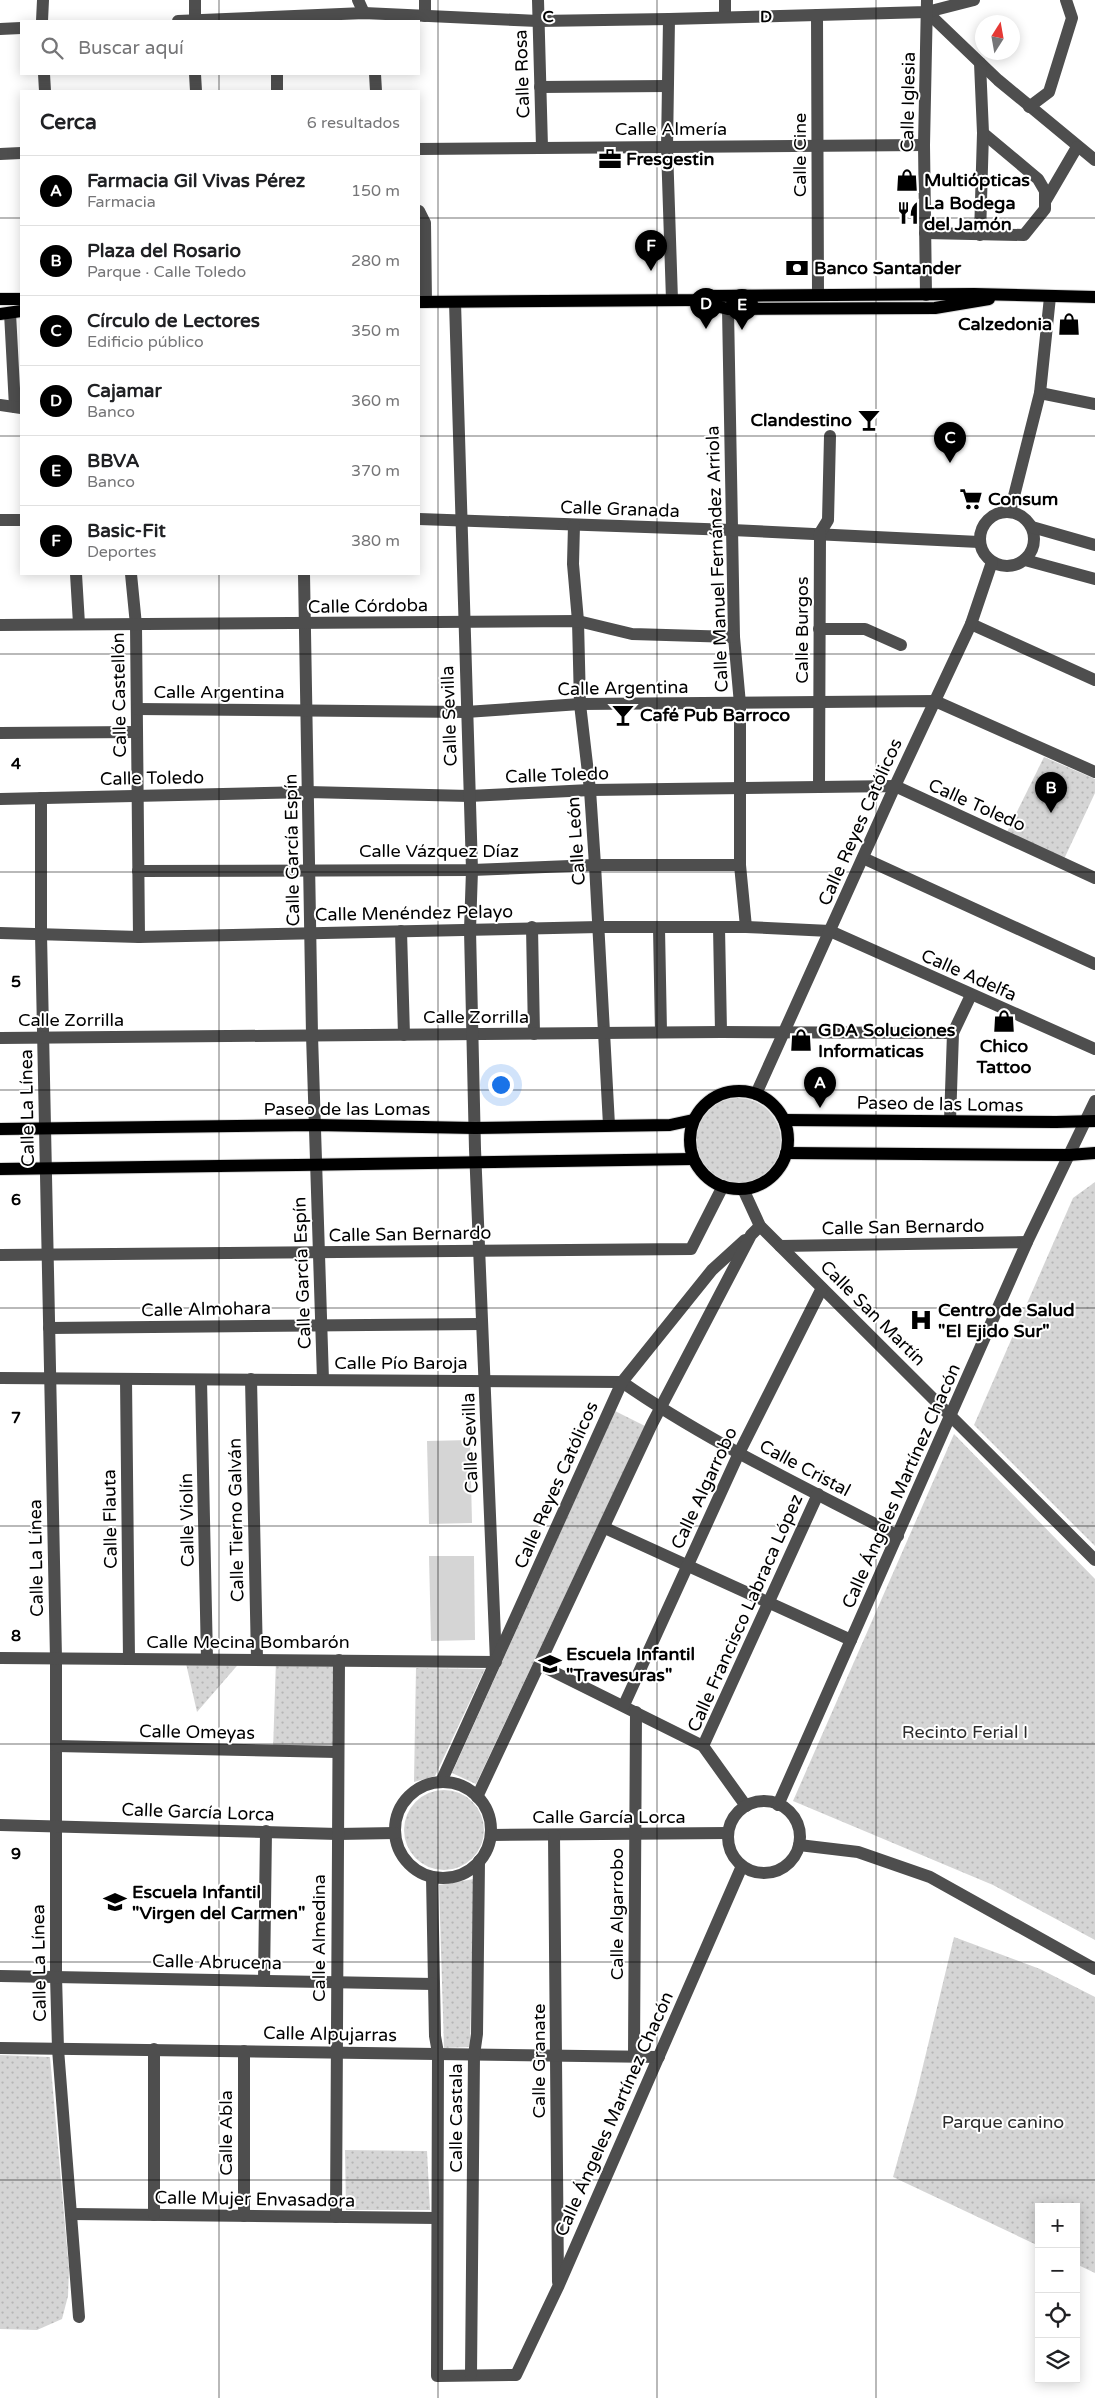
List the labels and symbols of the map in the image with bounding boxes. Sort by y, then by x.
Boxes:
text: C [542,7,554,27]
text: D [760,7,772,27]
north arrow [975,15,1020,60]
street label: Calle Rosa [509,29,535,119]
street label: Calle Iglesia [896,52,920,152]
street label: Calle Cine [789,113,811,197]
street label: Calle Almería [615,118,727,140]
office icon: Fresgestin [597,146,623,172]
place label: Fresgestin [626,148,714,170]
shop icon: Multiópticas [894,167,920,193]
place label: Multiópticas [924,169,1030,191]
place label: La Bodega del Jamón [924,192,1016,235]
restaurant icon: La Bodega del Jamón [895,200,921,226]
pin: F [635,230,667,271]
bank icon: Banco Santander [784,255,810,281]
place label: Banco Santander [814,257,962,279]
pin: D [690,288,722,329]
pin: E [726,289,758,330]
shop icon: Calzedonia [1056,311,1082,337]
place label: Calzedonia [958,313,1052,335]
bar icon: Clandestino [856,407,882,433]
place label: Clandestino [751,409,852,431]
pin: C [934,422,966,463]
street label: Calle Manuel Fernández Arriola [701,425,733,693]
supermarket icon: Consum [958,486,984,512]
place label: Consum [988,488,1058,510]
street label: Calle Granada [560,496,680,522]
street label: Calle Burgos [791,576,813,684]
street label: Calle Córdoba [308,594,428,618]
street label: Calle Castellón [107,632,131,758]
street label: Calle Sevilla [436,665,462,767]
street label: Calle Argentina [557,676,689,700]
street label: Calle Argentina [153,681,285,703]
bar icon: Café Pub Barroco [610,702,636,728]
place label: Café Pub Barroco [640,704,790,726]
street label: Calle Reyes Católicos [813,735,907,909]
text: 4 [11,754,21,774]
street label: Calle Toledo [505,762,609,788]
street label: Calle Toledo [100,766,204,790]
pin: B [1035,772,1067,813]
street label: Calle García Espín [280,774,304,926]
street label: Calle Toledo [925,774,1029,836]
street label: Calle León [562,796,590,886]
street label: Calle Vázquez Díaz [359,840,519,862]
street label: Calle Menéndez Pelayo [315,900,513,926]
street label: Calle Adelfa [918,944,1020,1006]
text: 5 [11,972,21,992]
street label: Calle Zorrilla [423,1006,529,1028]
shop icon: Chico Tattoo [991,1008,1017,1034]
street label: Calle Zorrilla [18,1009,124,1031]
place label: GDA Soluciones Informaticas [818,1019,956,1062]
shop icon: GDA Soluciones Informaticas [788,1027,814,1053]
place label: Chico Tattoo [976,1035,1032,1078]
street label: Calle La Línea [15,1049,39,1167]
pin: A [804,1067,836,1108]
your location [488,1072,514,1098]
street label: Paseo de las Lomas [856,1092,1024,1116]
street label: Paseo de las Lomas [264,1098,430,1120]
text: 6 [11,1190,21,1210]
street label: Calle García Espín [288,1196,316,1350]
street label: Calle San Bernardo [821,1215,985,1239]
street label: Calle San Bernardo [328,1222,492,1246]
street label: Calle San Martín [816,1256,930,1370]
street label: Calle Almohara [141,1297,271,1321]
place label: Centro de Salud "El Ejido Sur" [938,1299,1075,1342]
hospital icon: Centro de Salud "El Ejido Sur" [908,1307,934,1333]
street label: Calle Pío Baroja [334,1352,468,1374]
street label: Calle Ángeles Martínez Chacón [837,1360,965,1612]
street label: Calle Sevilla [457,1392,483,1494]
street label: Calle Reyes Católicos [509,1398,603,1572]
text: 7 [11,1408,21,1428]
street label: Calle Algarrobo [666,1423,742,1553]
street label: Calle Cristal [756,1435,854,1501]
street label: Calle Tierno Galván [224,1438,248,1602]
street label: Calle Flauta [98,1469,122,1569]
street label: Calle Violín [175,1473,199,1567]
street label: Calle Francisco Labraca López [683,1491,807,1735]
street label: Calle La Línea [24,1499,48,1617]
text: 8 [11,1626,21,1646]
street label: Calle Mecina Bombarón [146,1631,350,1653]
place label: Escuela Infantil "Travesuras" [566,1643,695,1686]
school or university icon: Escuela Infantil "Travesuras" [537,1651,563,1677]
street label: Calle Omeyas [139,1720,255,1744]
park label: Recinto Ferial I [902,1721,1028,1743]
street label: Calle García Lorca [121,1798,275,1826]
street label: Calle García Lorca [532,1806,686,1828]
text: 9 [11,1844,21,1864]
street label: Calle Algarrobo [606,1848,628,1980]
street label: Calle Almedina [308,1874,330,2002]
place label: Escuela Infantil "Virgen del Carmen" [132,1881,305,1924]
school or university icon: Escuela Infantil "Virgen del Carmen" [102,1889,128,1915]
street label: Calle La Línea [27,1904,51,2022]
street label: Calle Abrucena [152,1950,282,1974]
street label: Calle Ángeles Martínez Chacón [550,1988,678,2240]
street label: Calle Granate [528,2004,550,2118]
street label: Calle Alpujarras [263,2022,397,2046]
street label: Calle Castala [445,2063,467,2173]
street label: Calle Abla [215,2090,237,2176]
park label: Parque canino [942,2111,1064,2133]
street label: Calle Mujer Envasadora [154,2186,356,2212]

